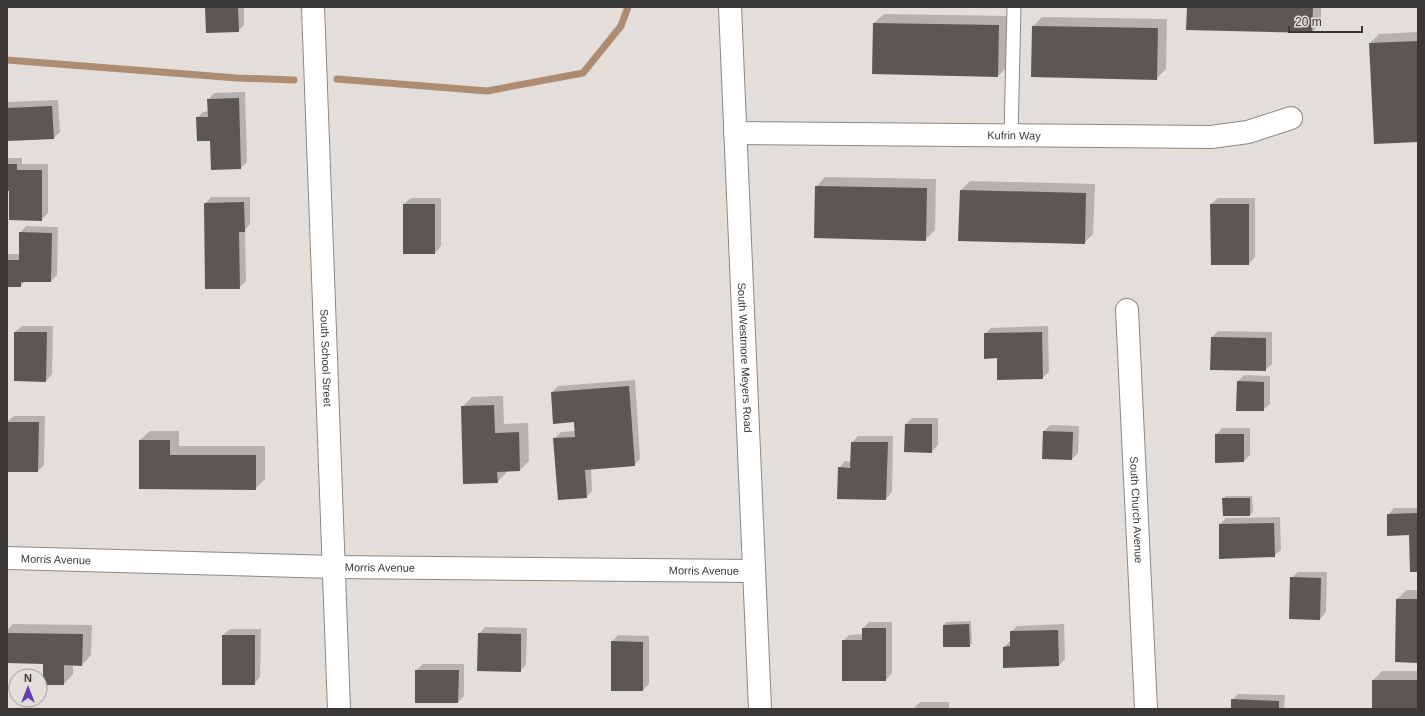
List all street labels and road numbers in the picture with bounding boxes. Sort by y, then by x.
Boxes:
street label: Kufrin Way [987,129,1041,142]
street label: South Westmore Meyers Road [736,282,754,433]
street label: South School Street [318,309,334,407]
street label: South Church Avenue [1128,456,1145,563]
street label: Morris Avenue [21,552,91,566]
street label: Morris Avenue [345,561,415,574]
street label: Morris Avenue [669,564,739,577]

